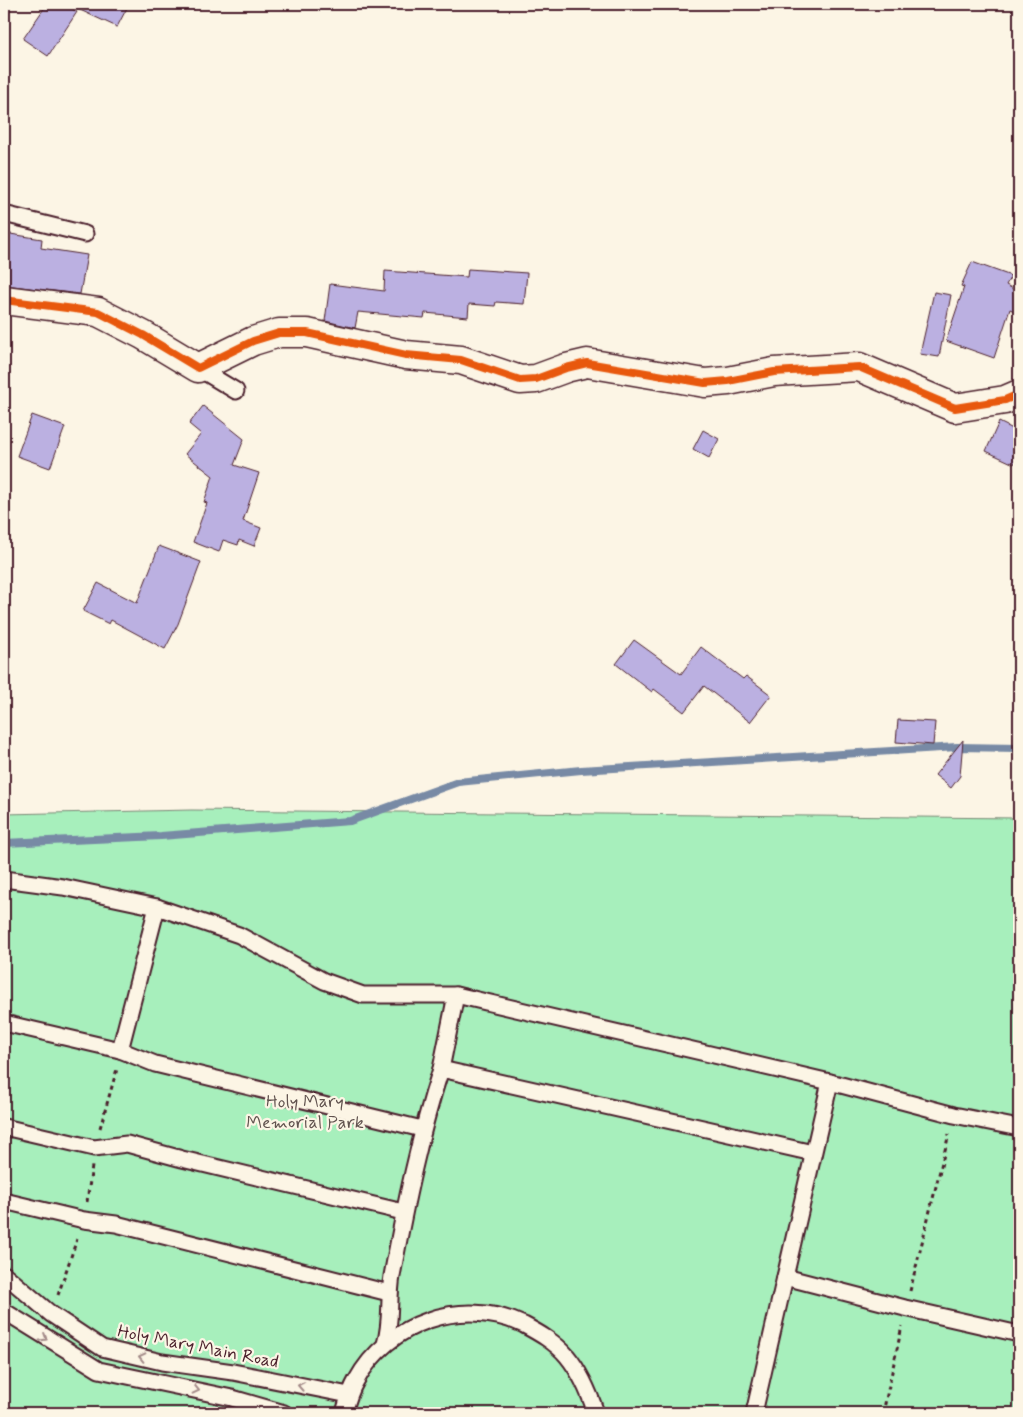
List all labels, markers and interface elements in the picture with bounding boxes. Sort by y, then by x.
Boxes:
park label: Holy Mary Memorial Park [246,1090,364,1135]
street label: Holy Mary Main Road [115,1320,281,1374]
one-way arrow [39,1331,48,1341]
one-way arrow [137,1352,146,1363]
one-way arrow [297,1381,306,1392]
one-way arrow [192,1384,201,1395]

